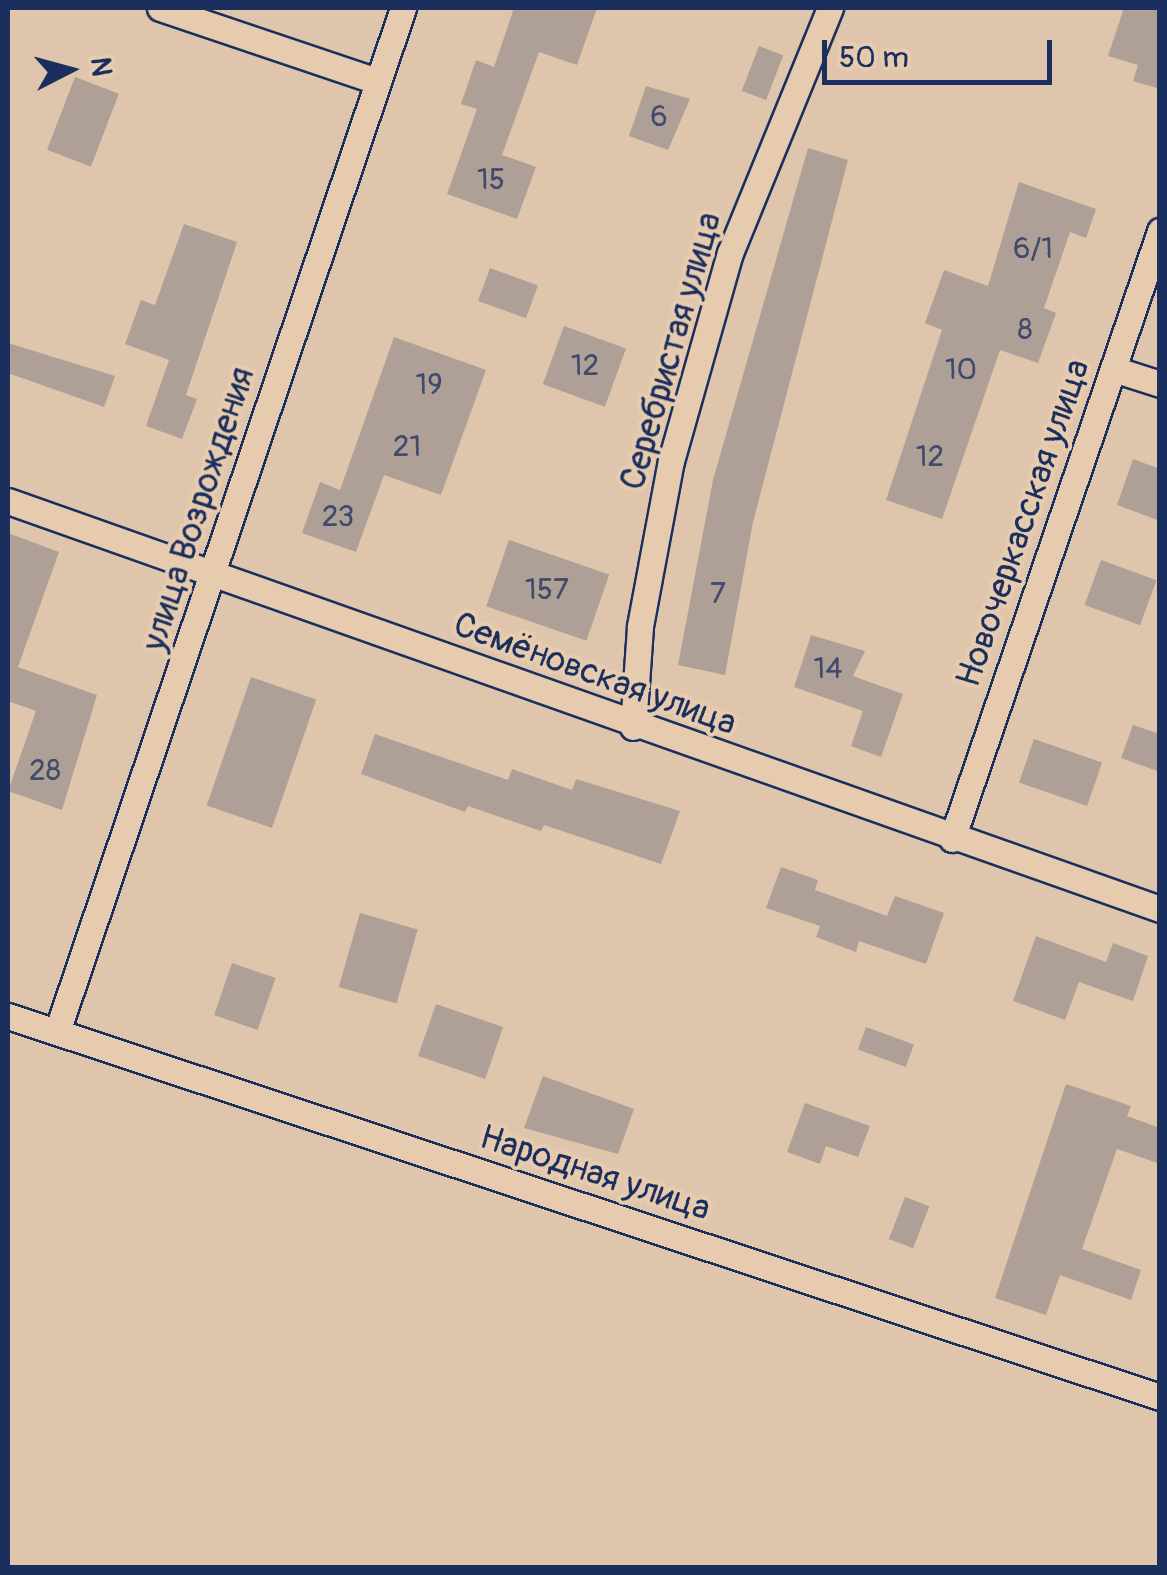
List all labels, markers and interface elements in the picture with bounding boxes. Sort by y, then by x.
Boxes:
north arrow [20,20,120,120]
scale bar [827,20,1057,82]
text: 50 m [839,39,909,76]
text: N [82,56,119,78]
house number: 6 [650,99,668,135]
house number: 15 [477,162,505,198]
street label: Серебристая улица [611,207,731,495]
house number: 6/1 [1013,231,1053,267]
house number: 8 [1017,312,1033,348]
house number: 12 [571,348,599,384]
house number: 10 [945,352,977,388]
street label: Новочеркасская улица [947,354,1099,692]
street label: улица Возрождения [132,362,264,656]
house number: 19 [415,367,443,403]
house number: 21 [393,429,421,465]
house number: 12 [916,439,944,475]
house number: 23 [322,499,354,535]
house number: 157 [525,572,569,608]
house number: 7 [710,576,726,612]
street label: Семёновская улица [448,603,742,745]
house number: 14 [813,651,843,687]
house number: 28 [29,753,61,789]
street label: Народная улица [475,1116,715,1230]

